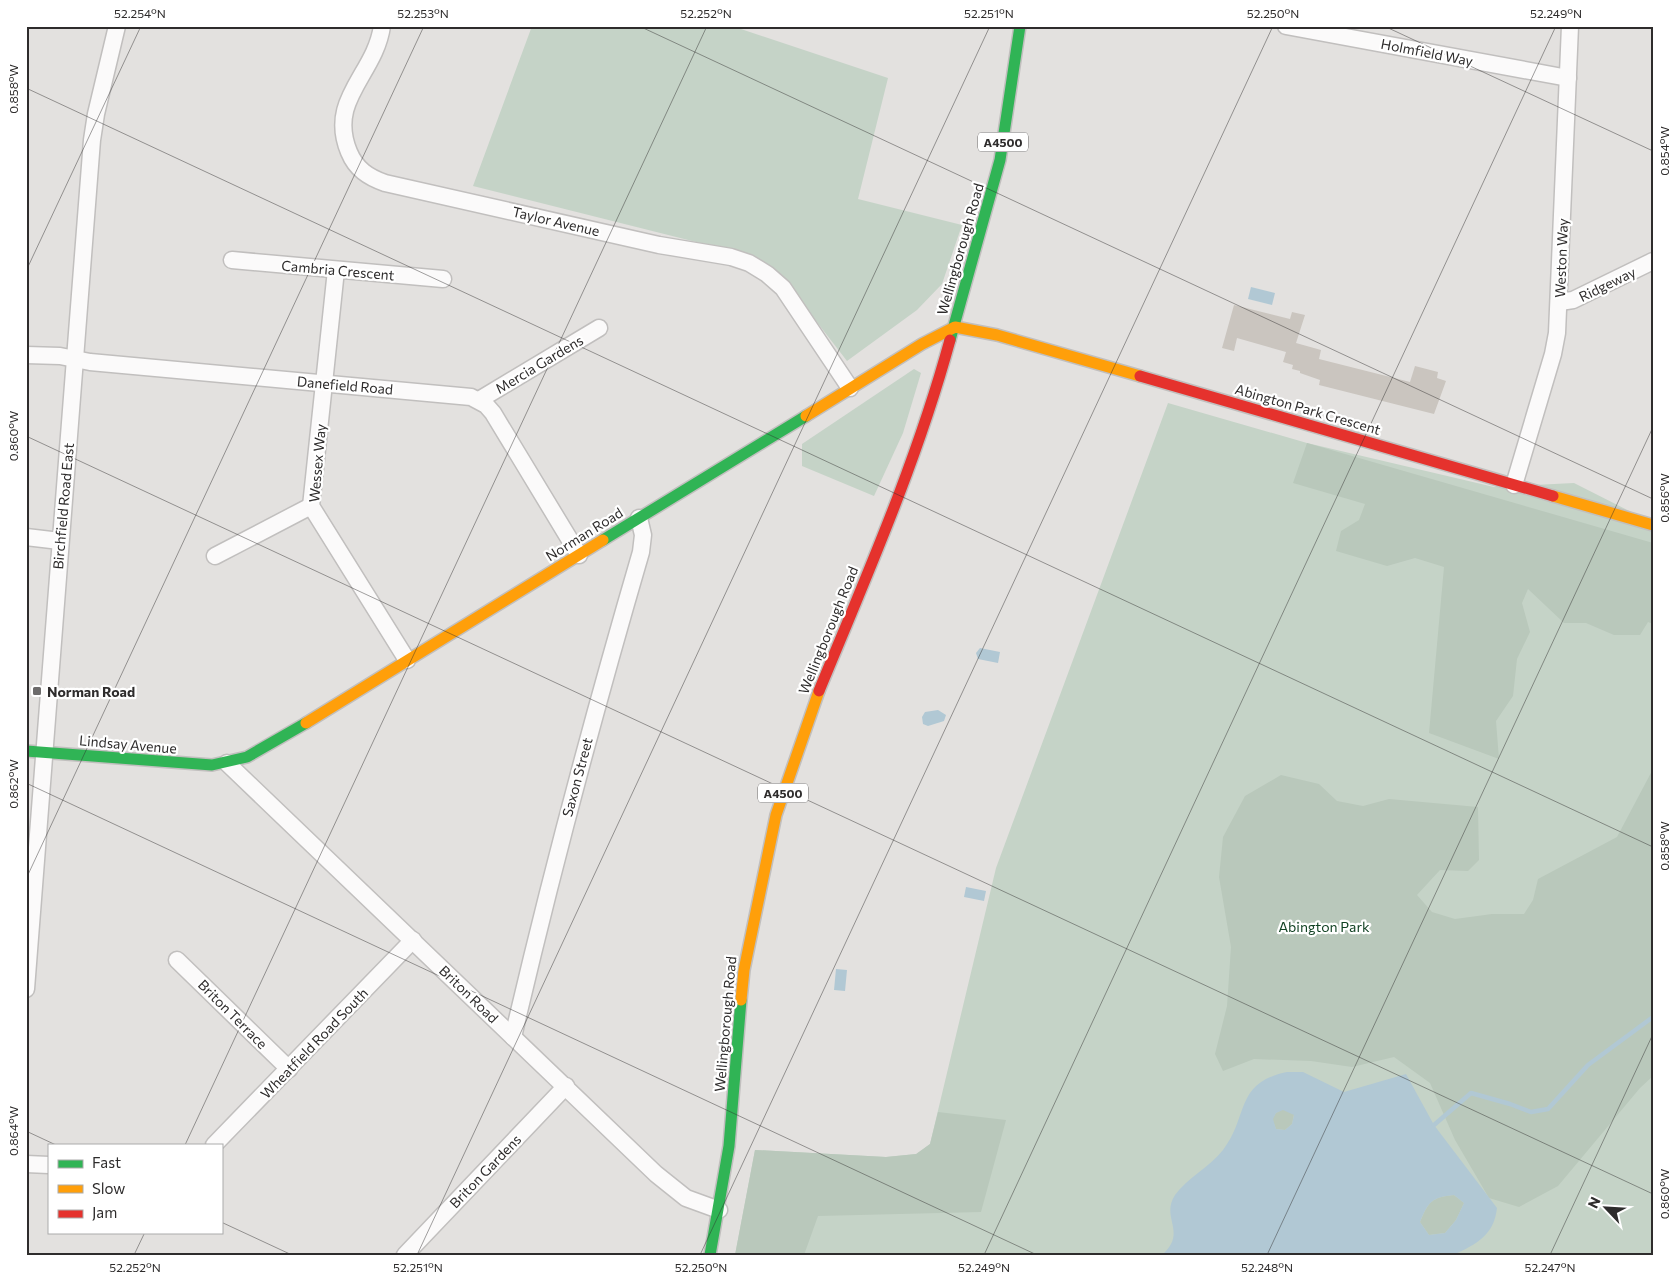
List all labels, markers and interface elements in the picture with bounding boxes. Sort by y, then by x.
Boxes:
text: 52.254°N [114,6,166,20]
text: 52.253°N [397,6,449,20]
text: 52.252°N [680,6,732,20]
text: 52.251°N [964,6,1014,20]
text: 52.250°N [1247,6,1299,20]
text: 52.249°N [1530,6,1582,20]
street label: Holmfield Way [1380,35,1474,69]
text: 0.858°W [6,64,20,114]
text: 0.854°W [1657,126,1671,176]
road number: A4500 [978,132,1028,152]
street label: Wellingborough Road [933,181,987,317]
street label: Taylor Avenue [511,203,601,239]
street label: Weston Way [1551,218,1571,298]
street label: Cambria Crescent [281,257,395,283]
street label: Ridgeway [1576,263,1638,305]
street label: Mercia Gardens [492,331,586,397]
street label: Danefield Road [296,372,394,398]
street label: Abington Park Crescent [1233,380,1383,438]
text: 0.860°W [6,411,20,461]
street label: Wessex Way [305,423,329,503]
street label: Birchfield Road East [49,442,77,570]
text: 0.856°W [1657,473,1671,523]
street label: Norman Road [542,504,626,564]
street label: Wellingborough Road [795,564,861,696]
place label: Norman Road [47,683,135,700]
marker: Norman Road [31,685,43,697]
street label: Lindsay Avenue [79,731,177,757]
street label: Saxon Street [558,735,596,818]
text: 0.862°W [6,759,20,809]
road number: A4500 [758,784,808,802]
text: 0.858°W [1657,821,1671,871]
park label: Abington Park [1278,918,1370,935]
street label: Wellingborough Road [711,955,739,1093]
street label: Briton Road [436,962,502,1026]
street label: Briton Terrace [195,976,271,1052]
street label: Wheatfield Road South [257,984,371,1102]
text: 0.864°W [6,1106,20,1156]
street label: Briton Gardens [446,1131,524,1211]
legend [48,1144,222,1234]
text: Fast [92,1153,121,1171]
text: 0.860°W [1657,1169,1671,1219]
text: Slow [92,1179,125,1197]
north arrow [1582,1184,1632,1234]
text: N [1584,1194,1604,1211]
text: Jam [92,1203,117,1221]
text: 52.252°N [109,1260,161,1274]
text: 52.251°N [393,1260,443,1274]
text: 52.250°N [675,1260,727,1274]
text: 52.249°N [958,1260,1010,1274]
text: 52.248°N [1241,1260,1293,1274]
text: 52.247°N [1525,1260,1575,1274]

